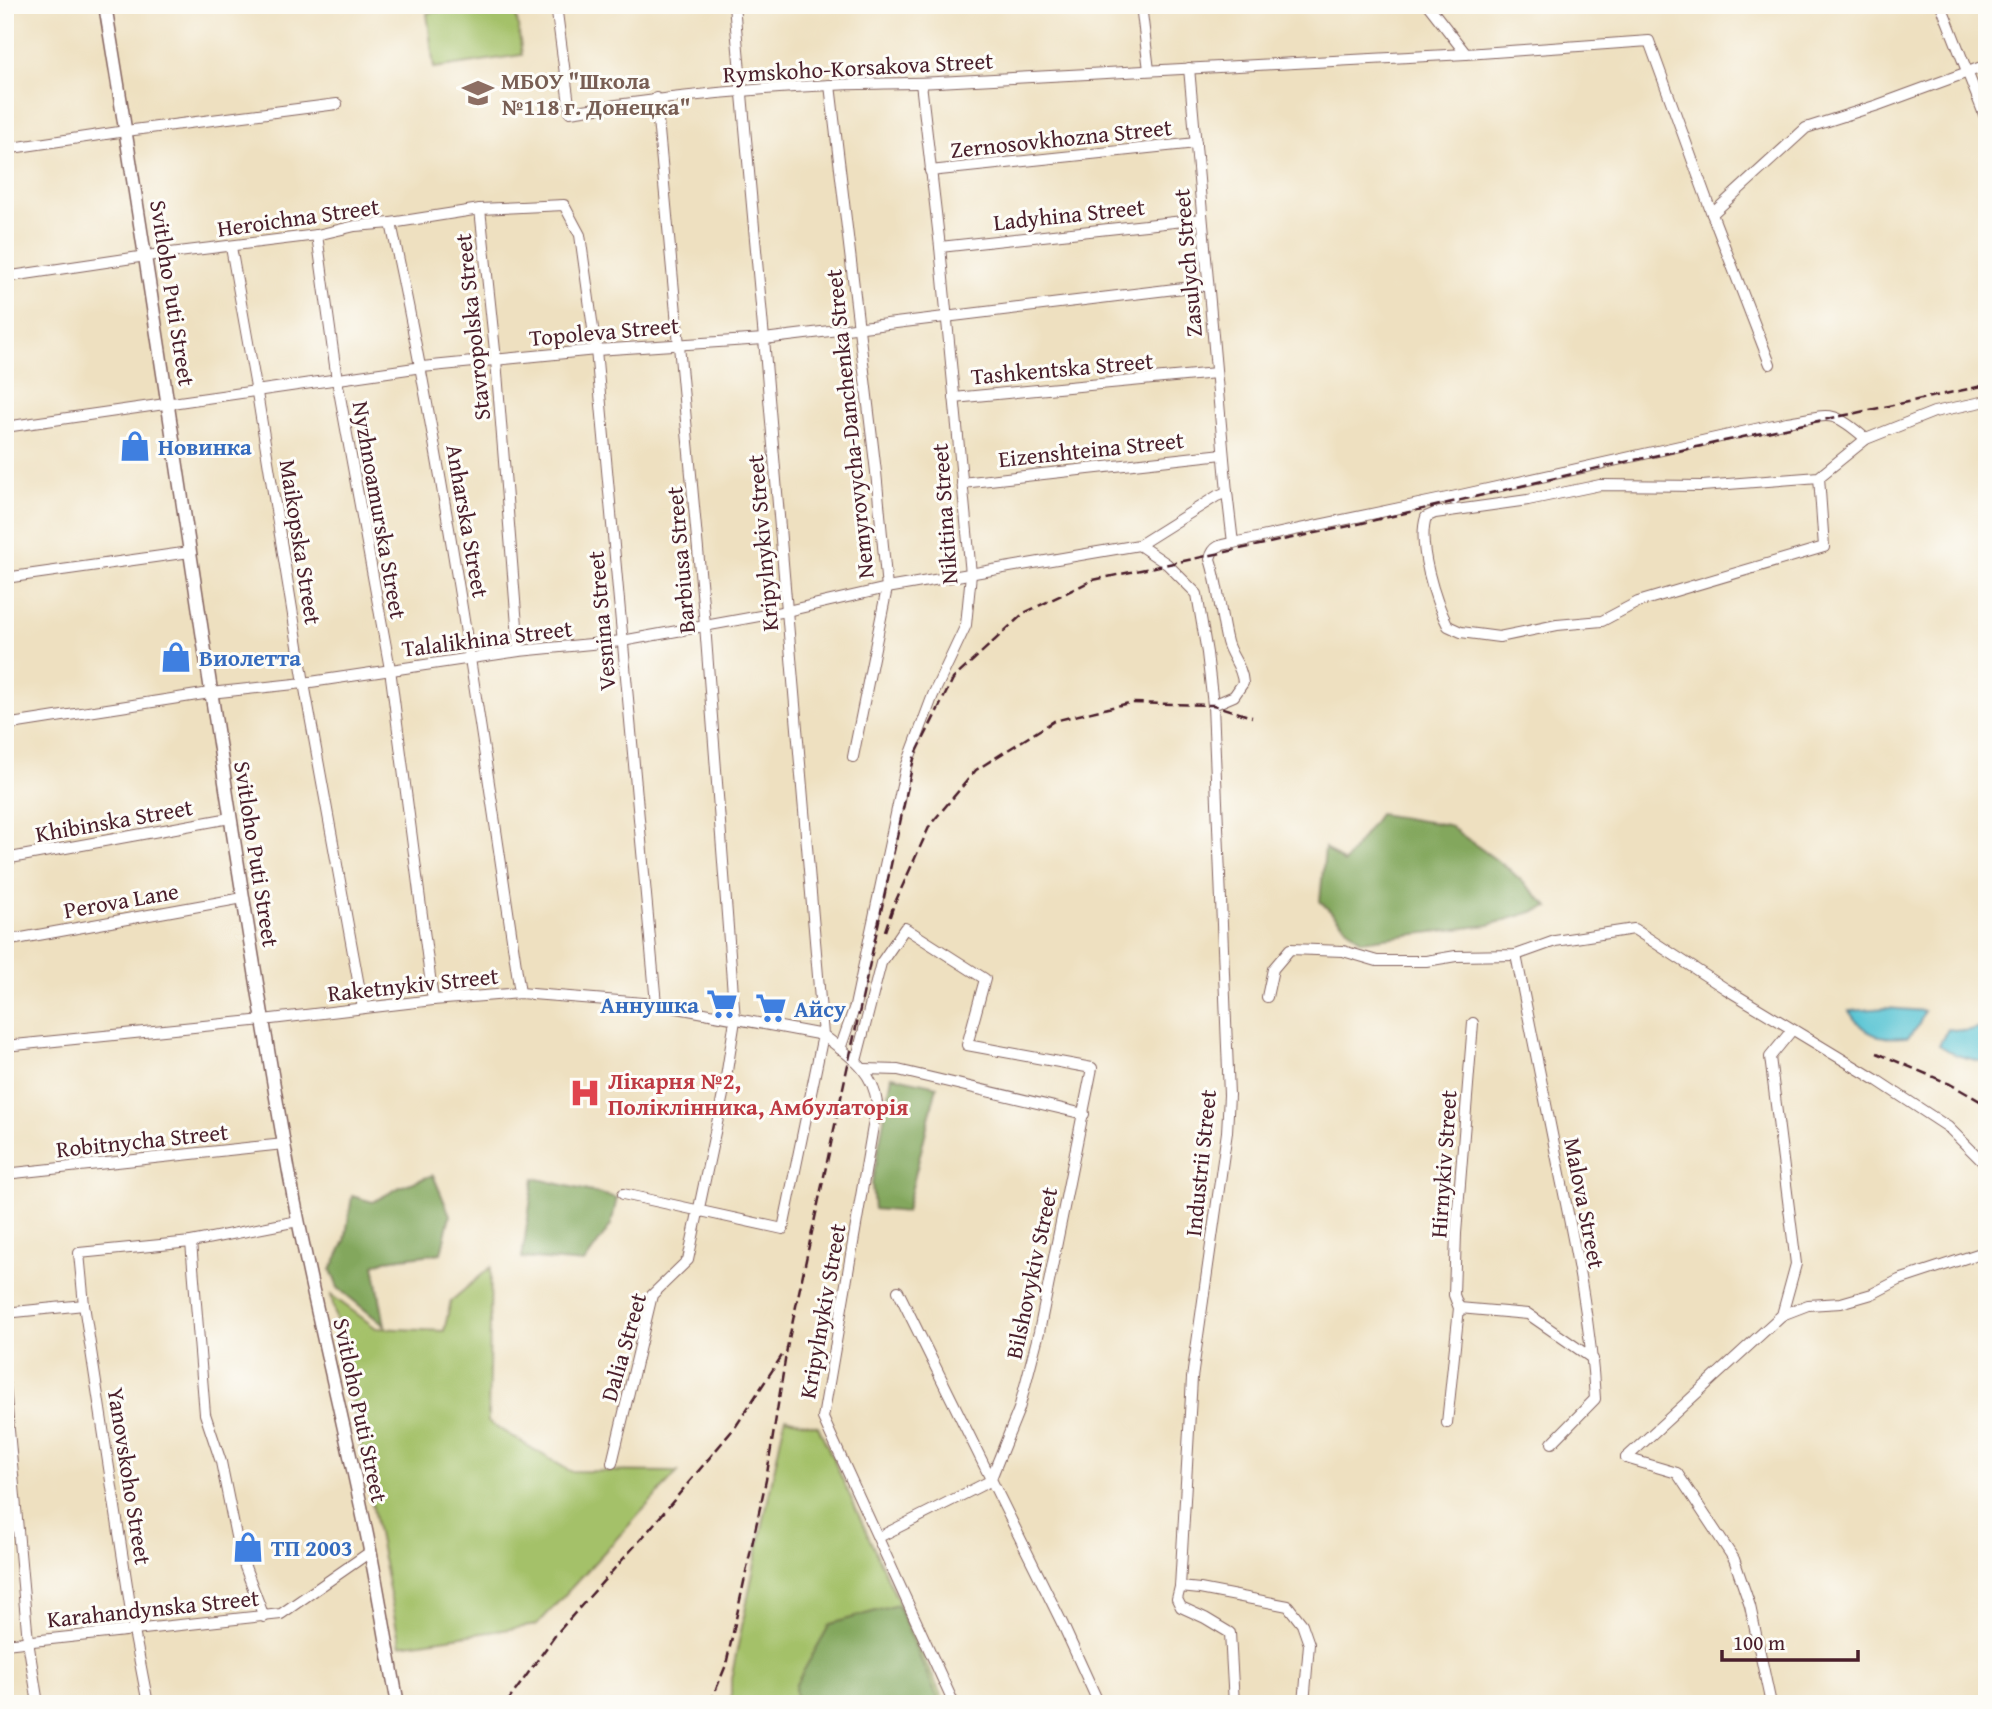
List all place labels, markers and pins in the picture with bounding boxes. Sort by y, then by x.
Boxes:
place label: МБОУ "Школа №118 г. Донецка" [501,64,691,123]
school or university icon: МБОУ "Школа №118 г. Донецка" [461,76,495,110]
shop icon: Новинка [118,429,152,463]
place label: Новинка [158,430,252,463]
shop icon: Виолетта [159,640,193,674]
place label: Виолетта [199,641,301,674]
supermarket icon: Аннушка [705,987,739,1021]
place label: Аннушка [600,988,699,1021]
supermarket icon: Айсу [754,991,788,1025]
place label: Айсу [794,992,846,1025]
place label: Лікарня №2, Поліклінника, Амбулаторія [608,1064,908,1123]
hospital icon: Лікарня №2, Поліклінника, Амбулаторія [568,1076,602,1110]
shop icon: ТП 2003 [231,1530,265,1564]
place label: ТП 2003 [271,1531,353,1564]

